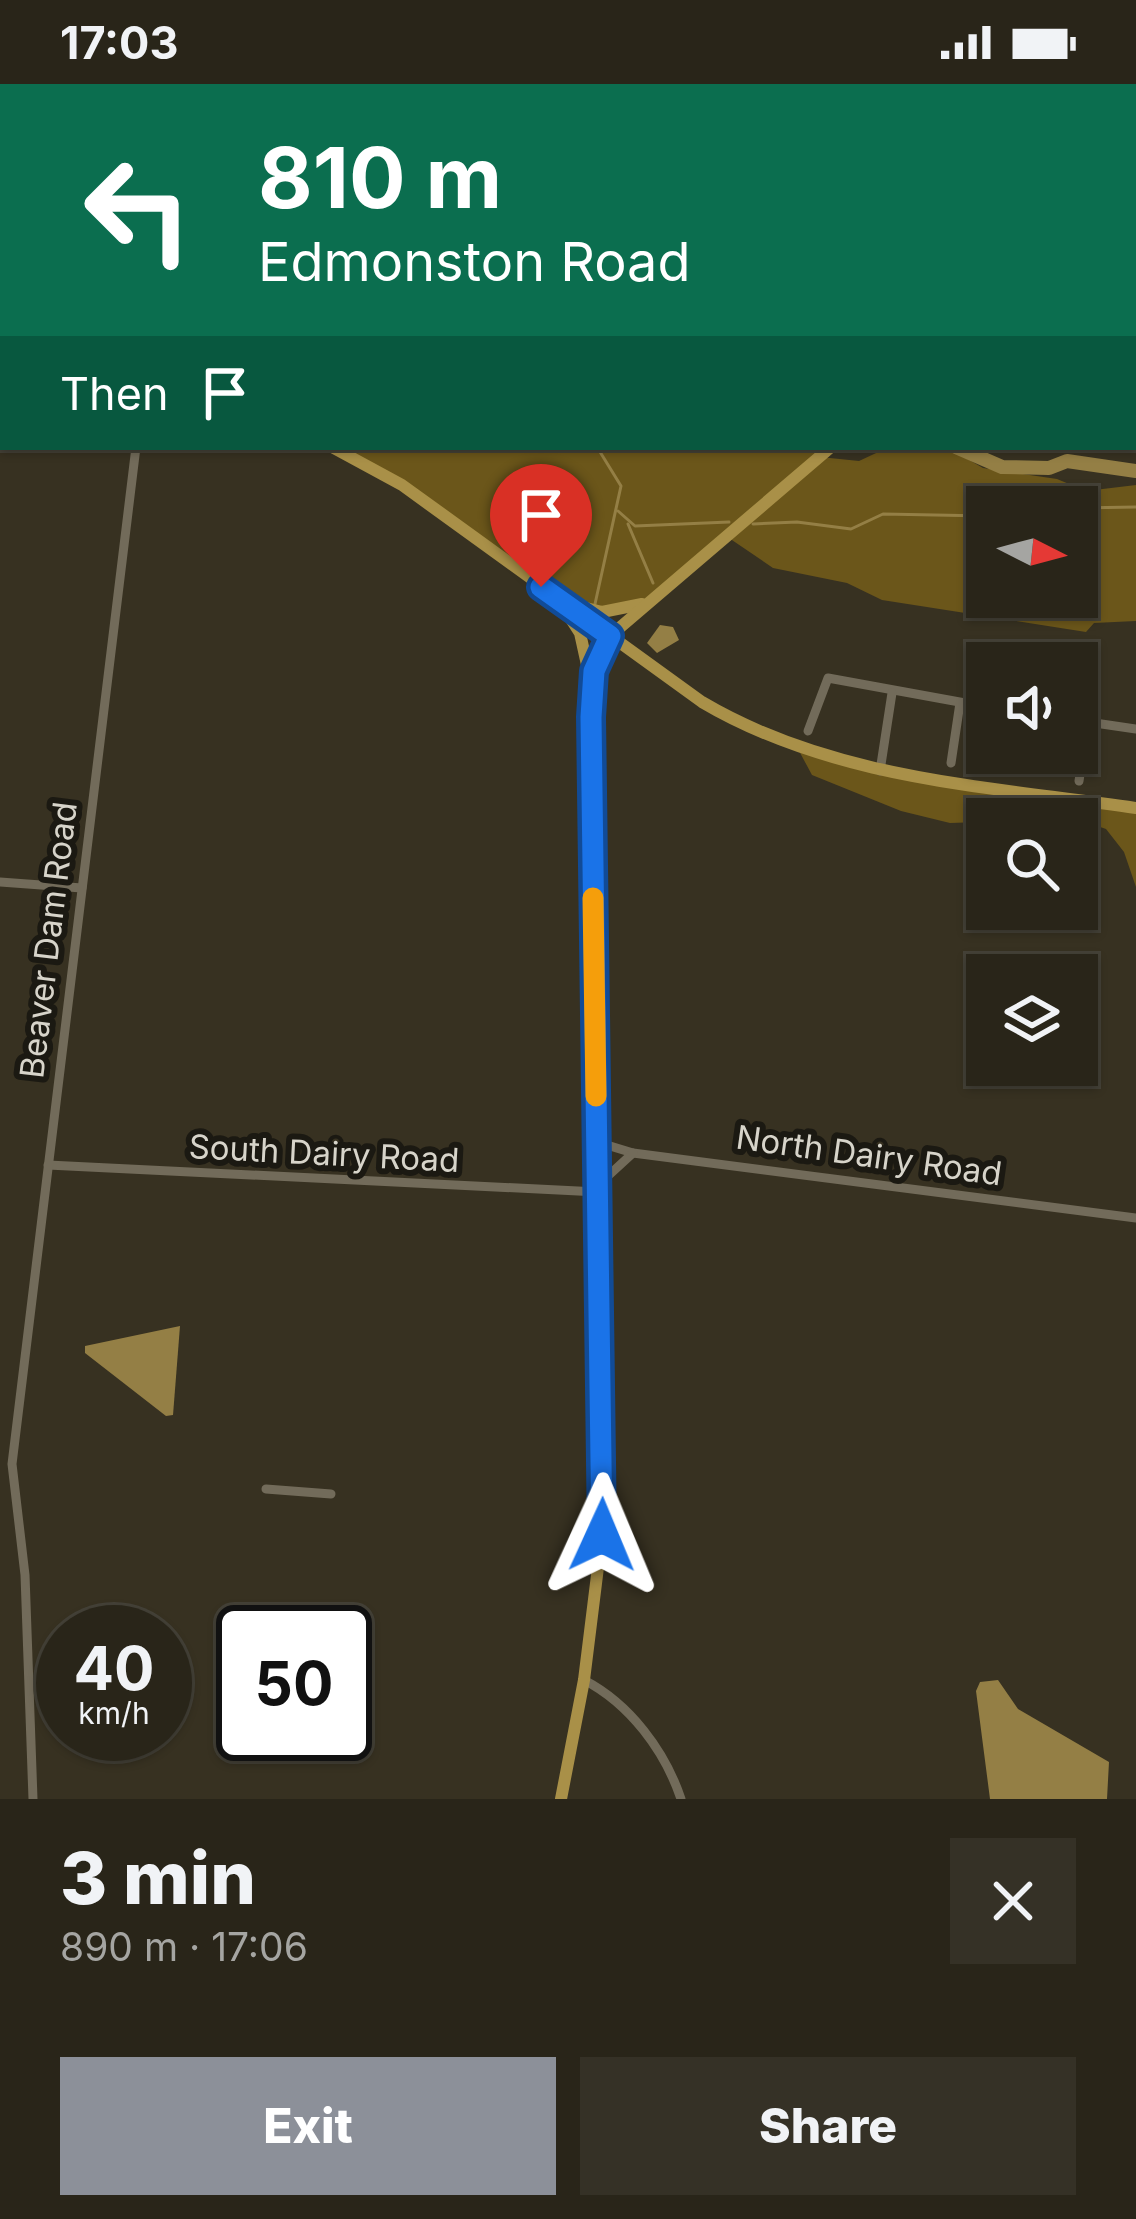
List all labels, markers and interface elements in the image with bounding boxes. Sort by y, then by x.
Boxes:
text: 17:03 [60,15,178,70]
text: 810 m [258,127,502,228]
icon: left [60,132,216,288]
text: Edmonston Road [258,229,690,294]
icon: arrive [192,360,258,426]
text: Then [60,366,168,421]
pin [490,464,592,587]
icon: arrive [508,482,574,548]
north arrow [966,486,1098,618]
map controls [966,486,1098,1086]
button: sound [966,642,1098,774]
button: search [966,798,1098,930]
street label: Beaver Dam Road [11,800,85,1080]
button: layers [966,954,1098,1086]
street label: North Dairy Road [734,1117,1004,1193]
street label: South Dairy Road [188,1126,460,1180]
position arrow [539,1472,665,1598]
speed limit sign: 50 [216,1605,372,1761]
text: 40 [73,1632,155,1704]
text: km/h [78,1695,150,1731]
text: 3 min [60,1834,256,1921]
button: close [950,1838,1076,1964]
text: 890 m · 17:06 [60,1923,308,1970]
button: Exit [60,2057,556,2195]
button: Share [580,2057,1076,2195]

